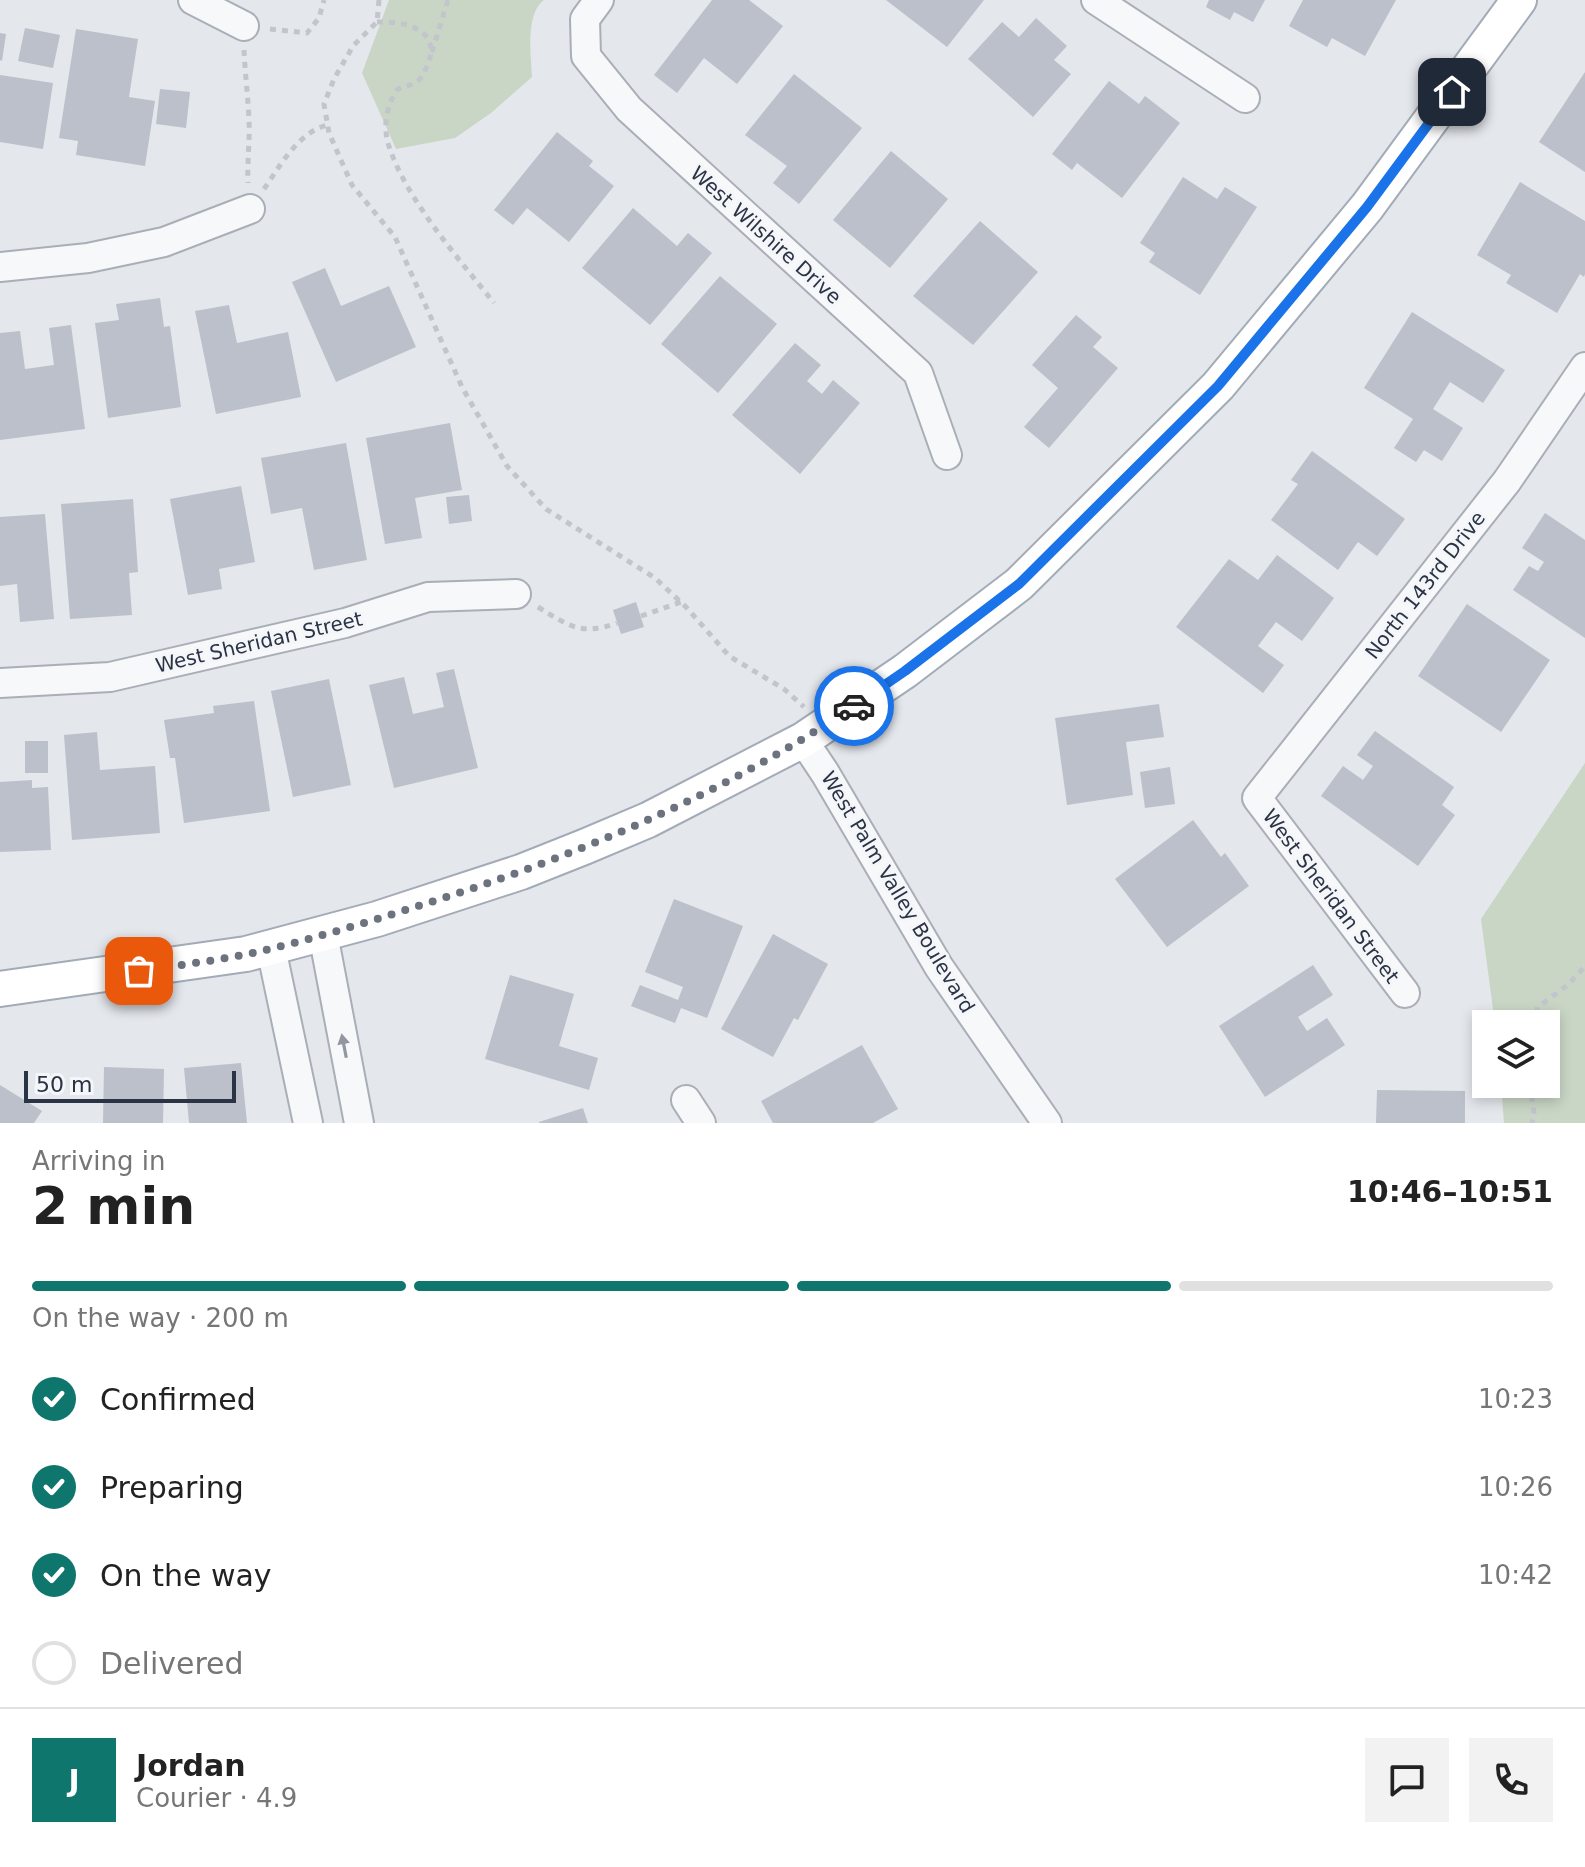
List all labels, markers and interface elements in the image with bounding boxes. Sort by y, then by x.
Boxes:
pin [1418,58,1486,126]
icon: home [1430,70,1474,114]
street label: West Wilshire Drive [686,161,846,309]
street label: North 143rd Drive [1360,506,1490,664]
street label: West Sheridan Street [153,606,365,678]
courier [814,666,894,746]
icon: car [832,684,876,728]
street label: West Palm Valley Boulevard [816,767,980,1017]
street label: West Sheridan Street [1258,804,1404,988]
pin [105,937,173,1005]
icon: bag [117,949,161,993]
map controls [1472,1010,1560,1098]
button: layers [1472,1010,1560,1098]
one-way arrow [337,1034,350,1059]
scale bar [24,1067,236,1103]
text: 50 m [36,1072,92,1097]
text: Arriving in [32,1146,166,1176]
text: 10:46–10:51 [1347,1174,1553,1209]
text: 2 min [32,1176,195,1236]
text: On the way · 200 m [32,1303,289,1333]
icon: check [32,1377,76,1421]
text: Confirmed [100,1382,256,1417]
text: 10:23 [1478,1384,1553,1414]
icon: check [32,1465,76,1509]
text: Preparing [100,1470,244,1505]
text: 10:26 [1478,1472,1553,1502]
icon: check [32,1553,76,1597]
text: On the way [100,1558,272,1593]
text: 10:42 [1478,1560,1553,1590]
text: Delivered [100,1646,244,1681]
button: chat [1365,1738,1449,1822]
button: phone [1469,1738,1553,1822]
text: Jordan [136,1748,246,1783]
text: J [68,1763,80,1798]
text: Courier · 4.9 [136,1783,297,1813]

